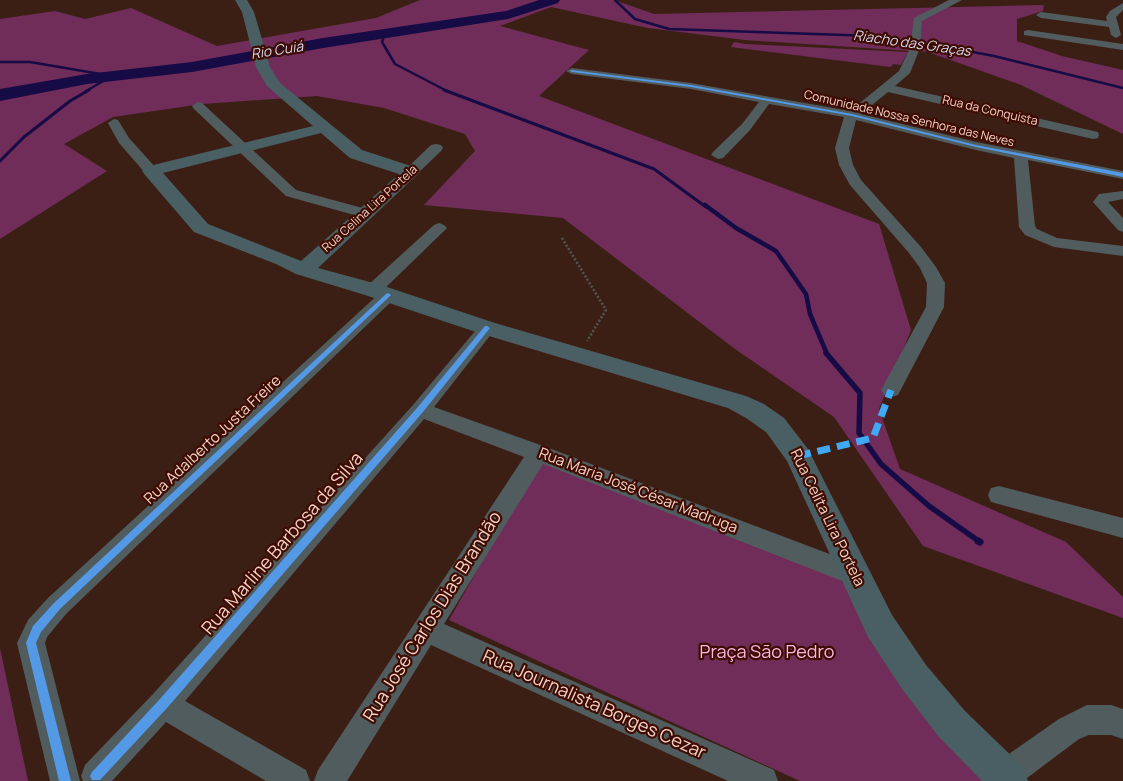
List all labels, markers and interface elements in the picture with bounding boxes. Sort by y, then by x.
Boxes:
water label: Riacho das Graças [852,27,972,61]
water label: Rio Cuiá [250,39,304,63]
street label: Comunidade Nossa Senhora das Neves [802,88,1016,150]
street label: Rua da Conquista [941,93,1039,129]
street label: Rua Celina Lira Portela [320,163,420,255]
street label: Rua Adalberto Justa Freire [141,372,285,508]
street label: Rua Maria José César Madruga [536,445,740,537]
street label: Rua Celita Lira Portela [786,446,868,590]
street label: Rua Marline Barbosa da Silva [198,448,368,640]
street label: Rua José Carlos Dias Brandão [359,508,507,726]
park label: Praça São Pedro [700,642,834,664]
street label: Rua Journalista Borges Cezar [479,646,709,764]

